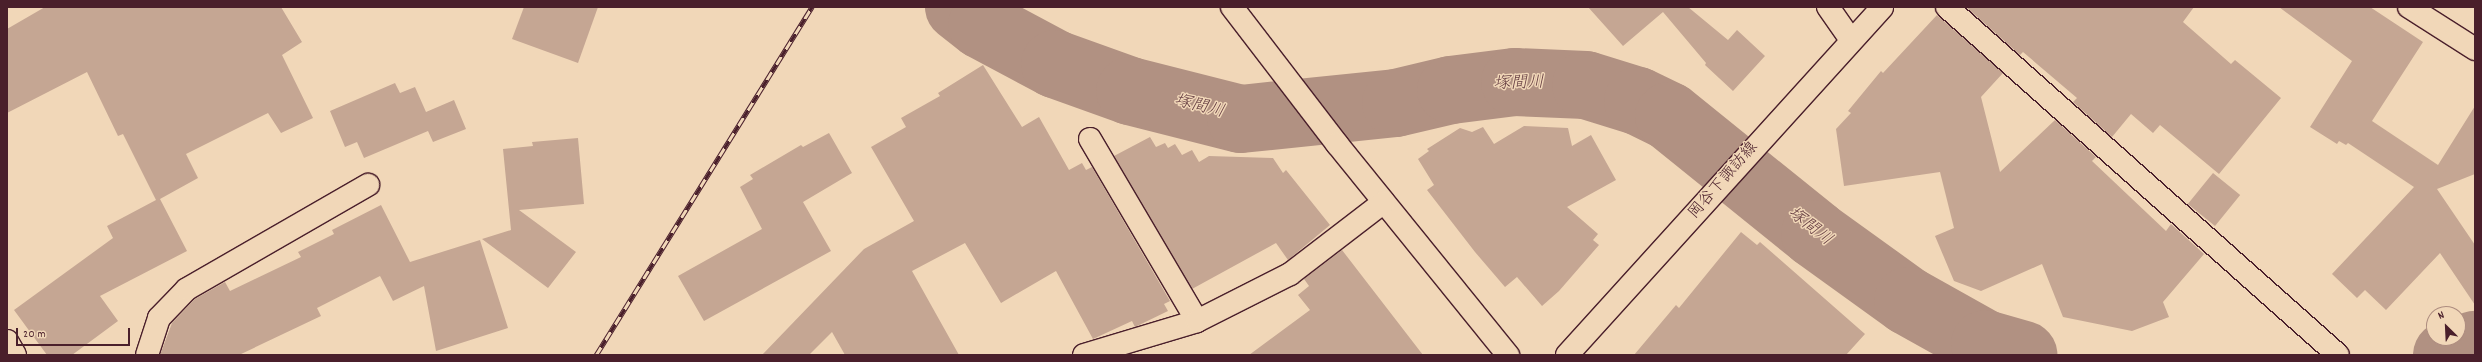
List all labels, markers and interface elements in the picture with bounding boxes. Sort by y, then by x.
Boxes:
water label: 塚間川 [1493,74,1545,96]
water label: 塚間川 [1172,92,1226,124]
street label: 岡谷下諏訪線 [1685,138,1763,224]
water label: 塚間川 [1783,204,1835,252]
north arrow [2426,306,2466,346]
text: N [2436,308,2447,324]
scale bar [18,320,132,346]
text: 20 m [23,326,46,343]

